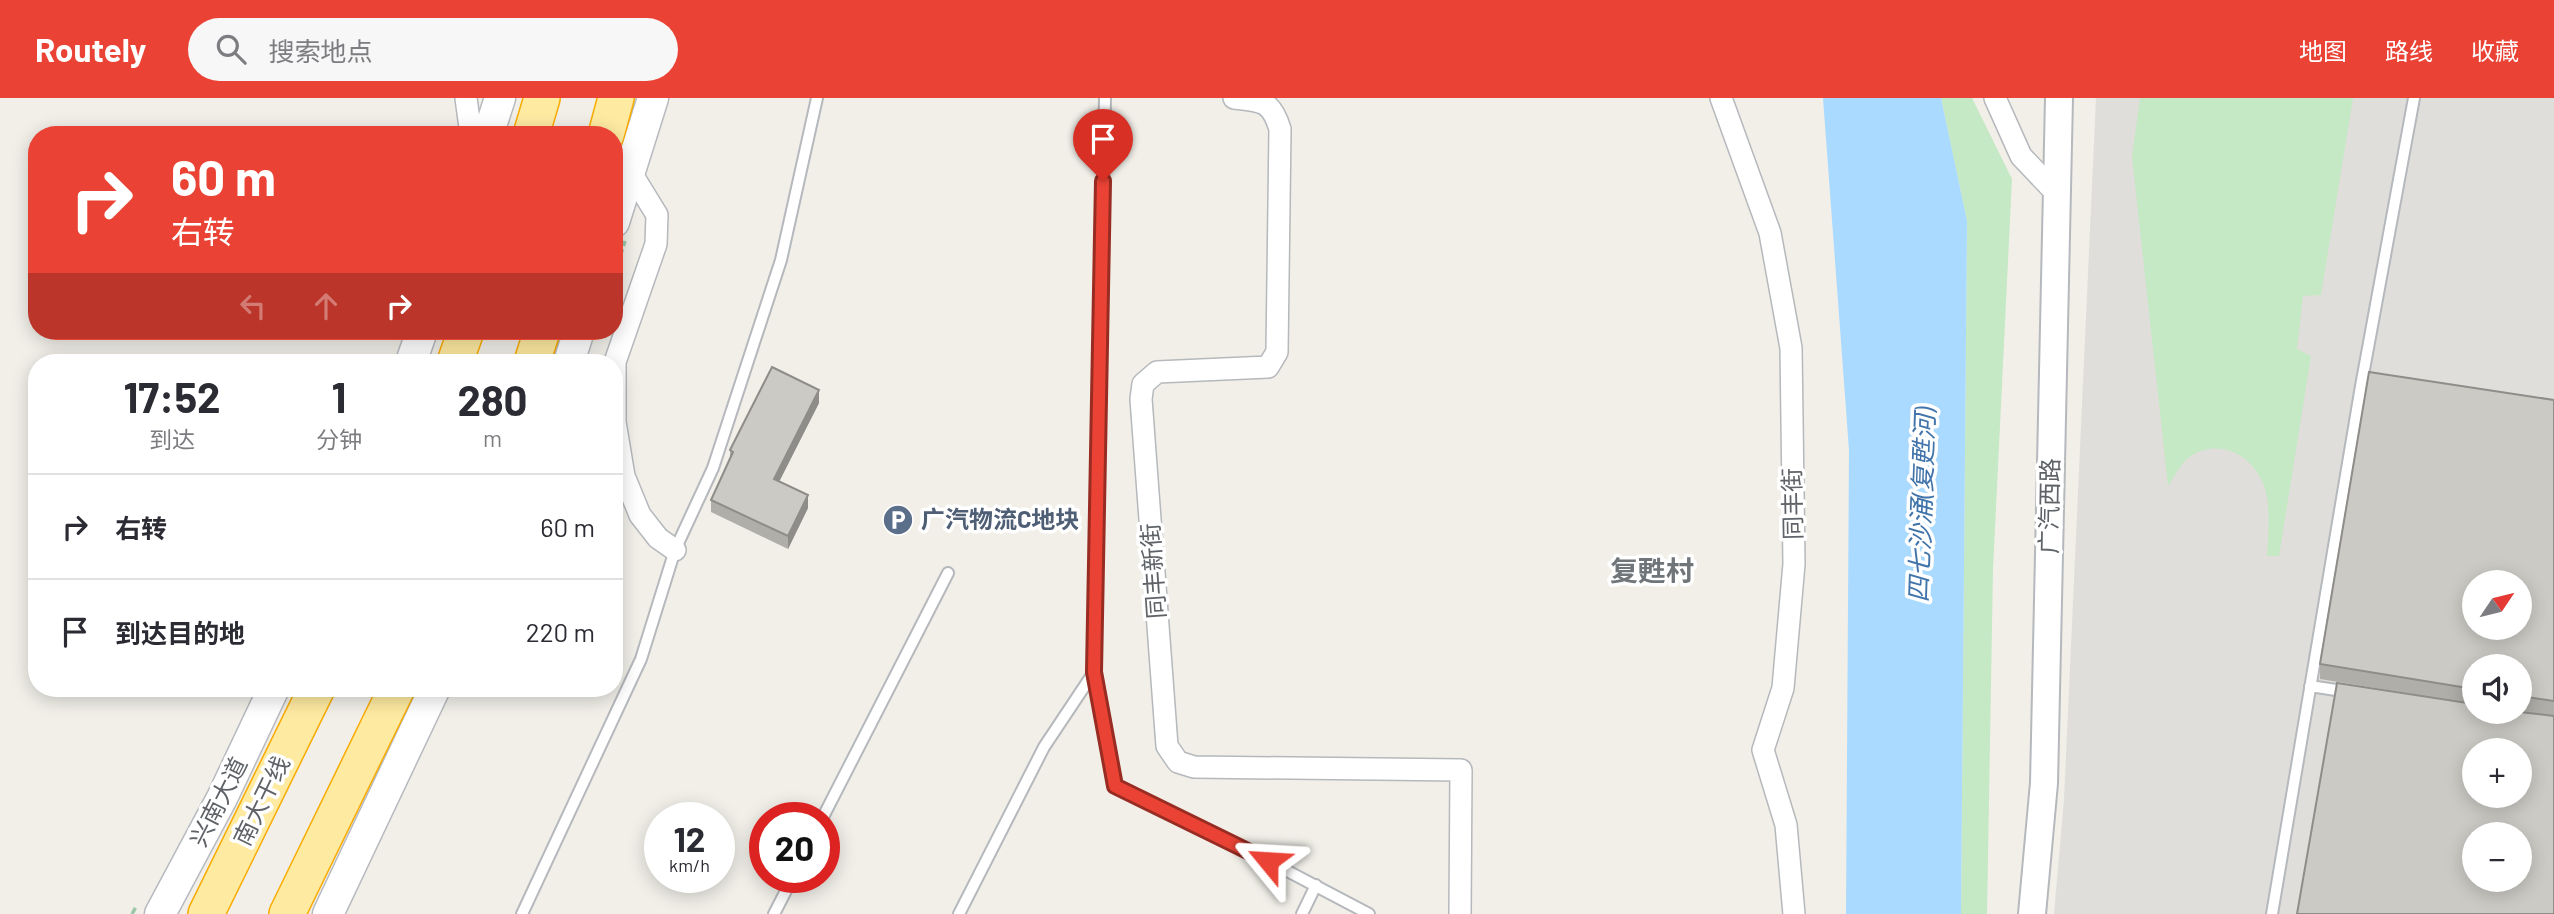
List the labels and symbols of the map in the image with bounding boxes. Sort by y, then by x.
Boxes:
pin [1073,109,1133,181]
water label: 四七沙涌(复甦河) [1902,405,1939,603]
street label: 广汽西路 [2033,458,2064,554]
street label: 同丰街 [1776,468,1807,540]
parking icon: 广汽物流C地块 [881,503,915,537]
place label: 广汽物流C地块 [921,504,1080,533]
street label: 同丰新街 [1135,522,1170,620]
district label: 复甦村 [1610,553,1694,587]
north arrow [2462,570,2532,640]
street label: 南大干线 [227,751,295,850]
street label: 兴南大道 [183,752,252,851]
speed limit sign: 20 [749,802,840,893]
position arrow [1231,824,1305,898]

